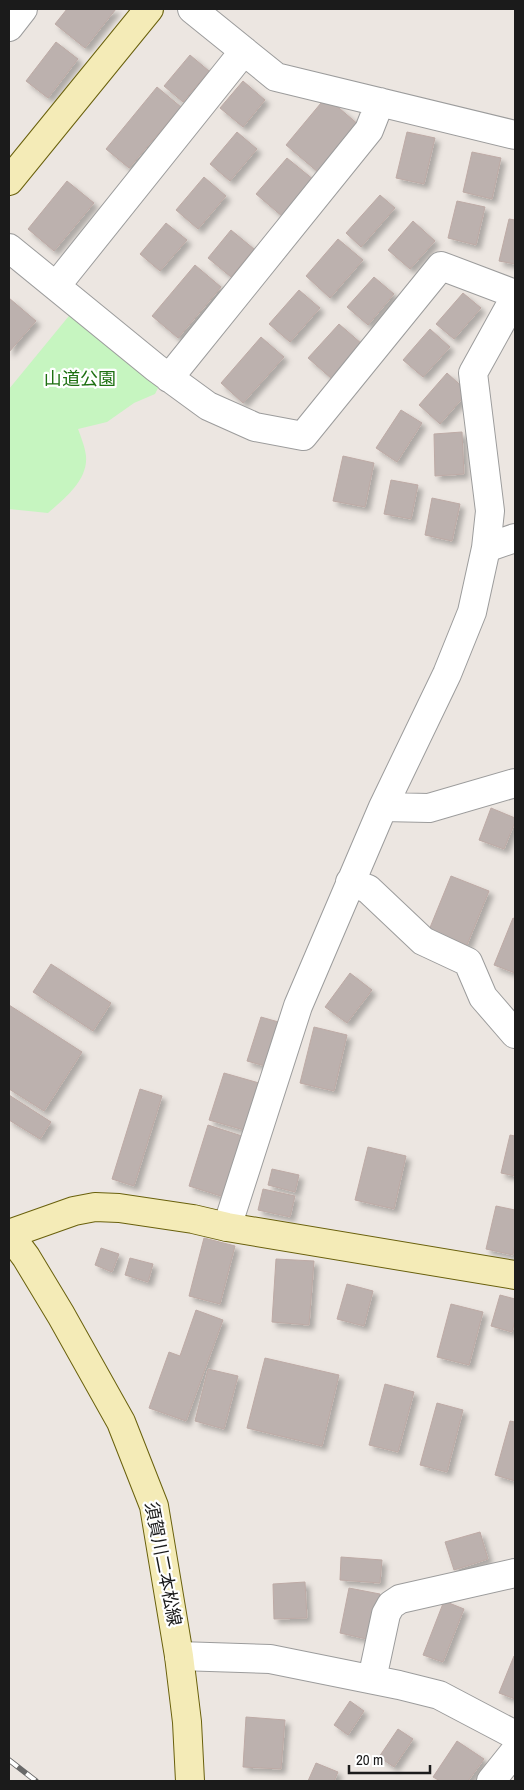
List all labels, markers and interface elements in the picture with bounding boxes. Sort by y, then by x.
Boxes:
park label: 山道公園 [44,366,116,391]
street label: 須賀川二本松線 [139,1500,188,1628]
scale bar [349,1742,430,1774]
text: 20 m [356,1749,383,1770]

